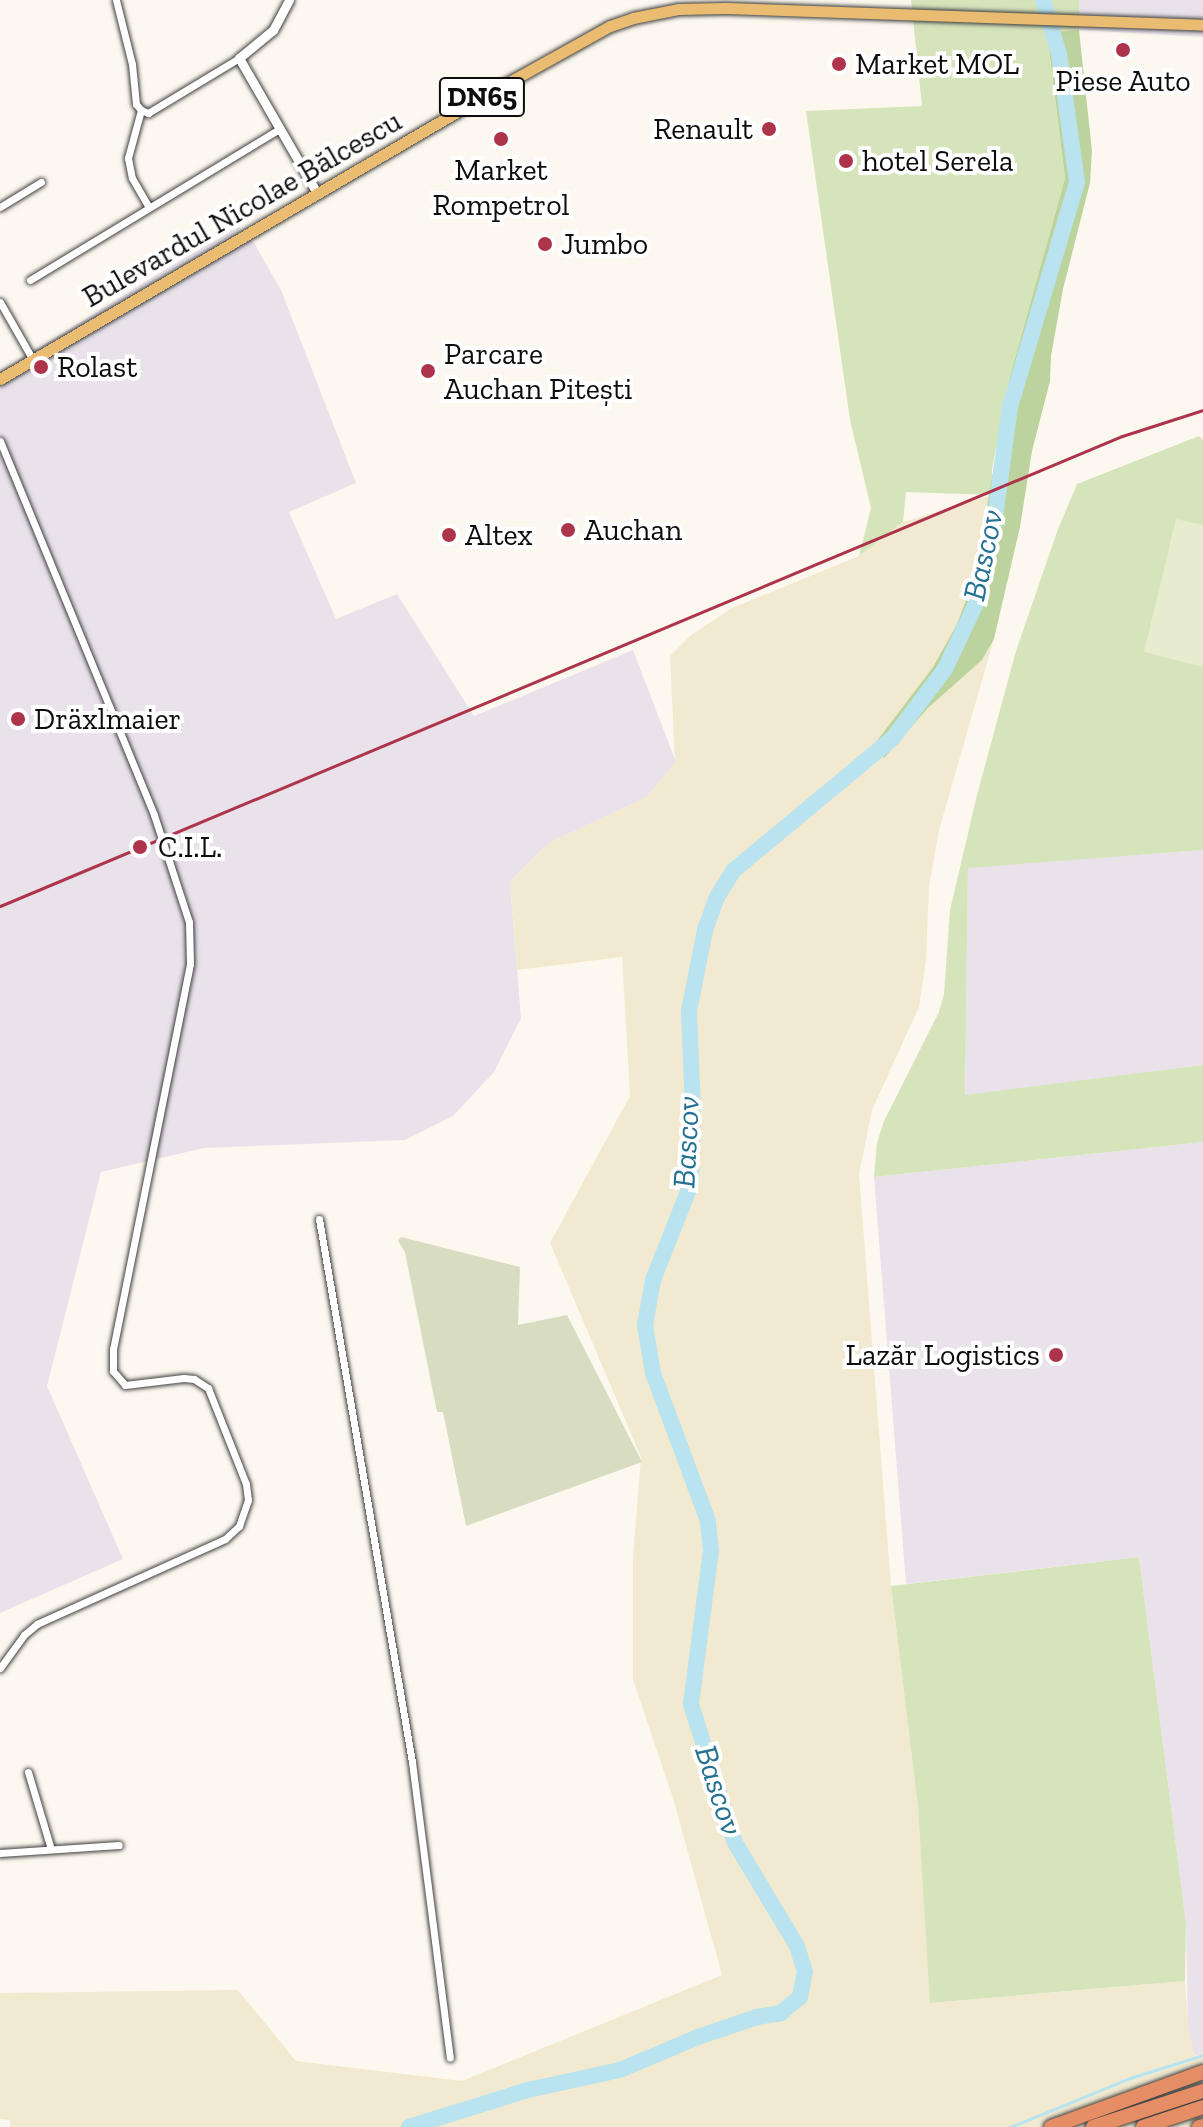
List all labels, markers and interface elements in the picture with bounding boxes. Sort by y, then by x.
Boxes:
marker: Piese Auto [1114,41,1132,59]
place label: Market MOL [855,46,1019,82]
marker: Market MOL [830,55,848,73]
place label: Piese Auto [1055,63,1191,99]
road number: DN65 [438,73,526,121]
street label: Bulevardul Nicolae Bălcescu [76,103,408,315]
place label: Renault [653,111,753,147]
marker: Renault [760,120,778,138]
marker: Market Rompetrol [492,130,510,148]
place label: hotel Serela [862,143,1013,179]
place label: Market Rompetrol [432,152,570,222]
marker: hotel Serela [837,152,855,170]
place label: Jumbo [561,226,648,262]
marker: Jumbo [536,235,554,253]
place label: Parcare Auchan Pitești [444,336,632,406]
place label: Rolast [57,349,137,385]
marker: Rolast [32,358,50,376]
marker: Parcare Auchan Pitești [419,362,437,380]
water label: Bascov [955,506,1011,604]
place label: Auchan [584,512,682,548]
place label: Altex [465,517,533,553]
marker: Auchan [559,521,577,539]
marker: Altex [440,526,458,544]
place label: Dräxlmaier [34,701,181,737]
marker: Dräxlmaier [9,710,27,728]
place label: C.I.L. [158,829,222,865]
marker: C.I.L. [129,836,151,858]
water label: Bascov [664,1095,708,1189]
place label: Lazăr Logistics [845,1337,1040,1373]
marker: Lazăr Logistics [1047,1346,1065,1364]
water label: Bascov [686,1740,752,1840]

